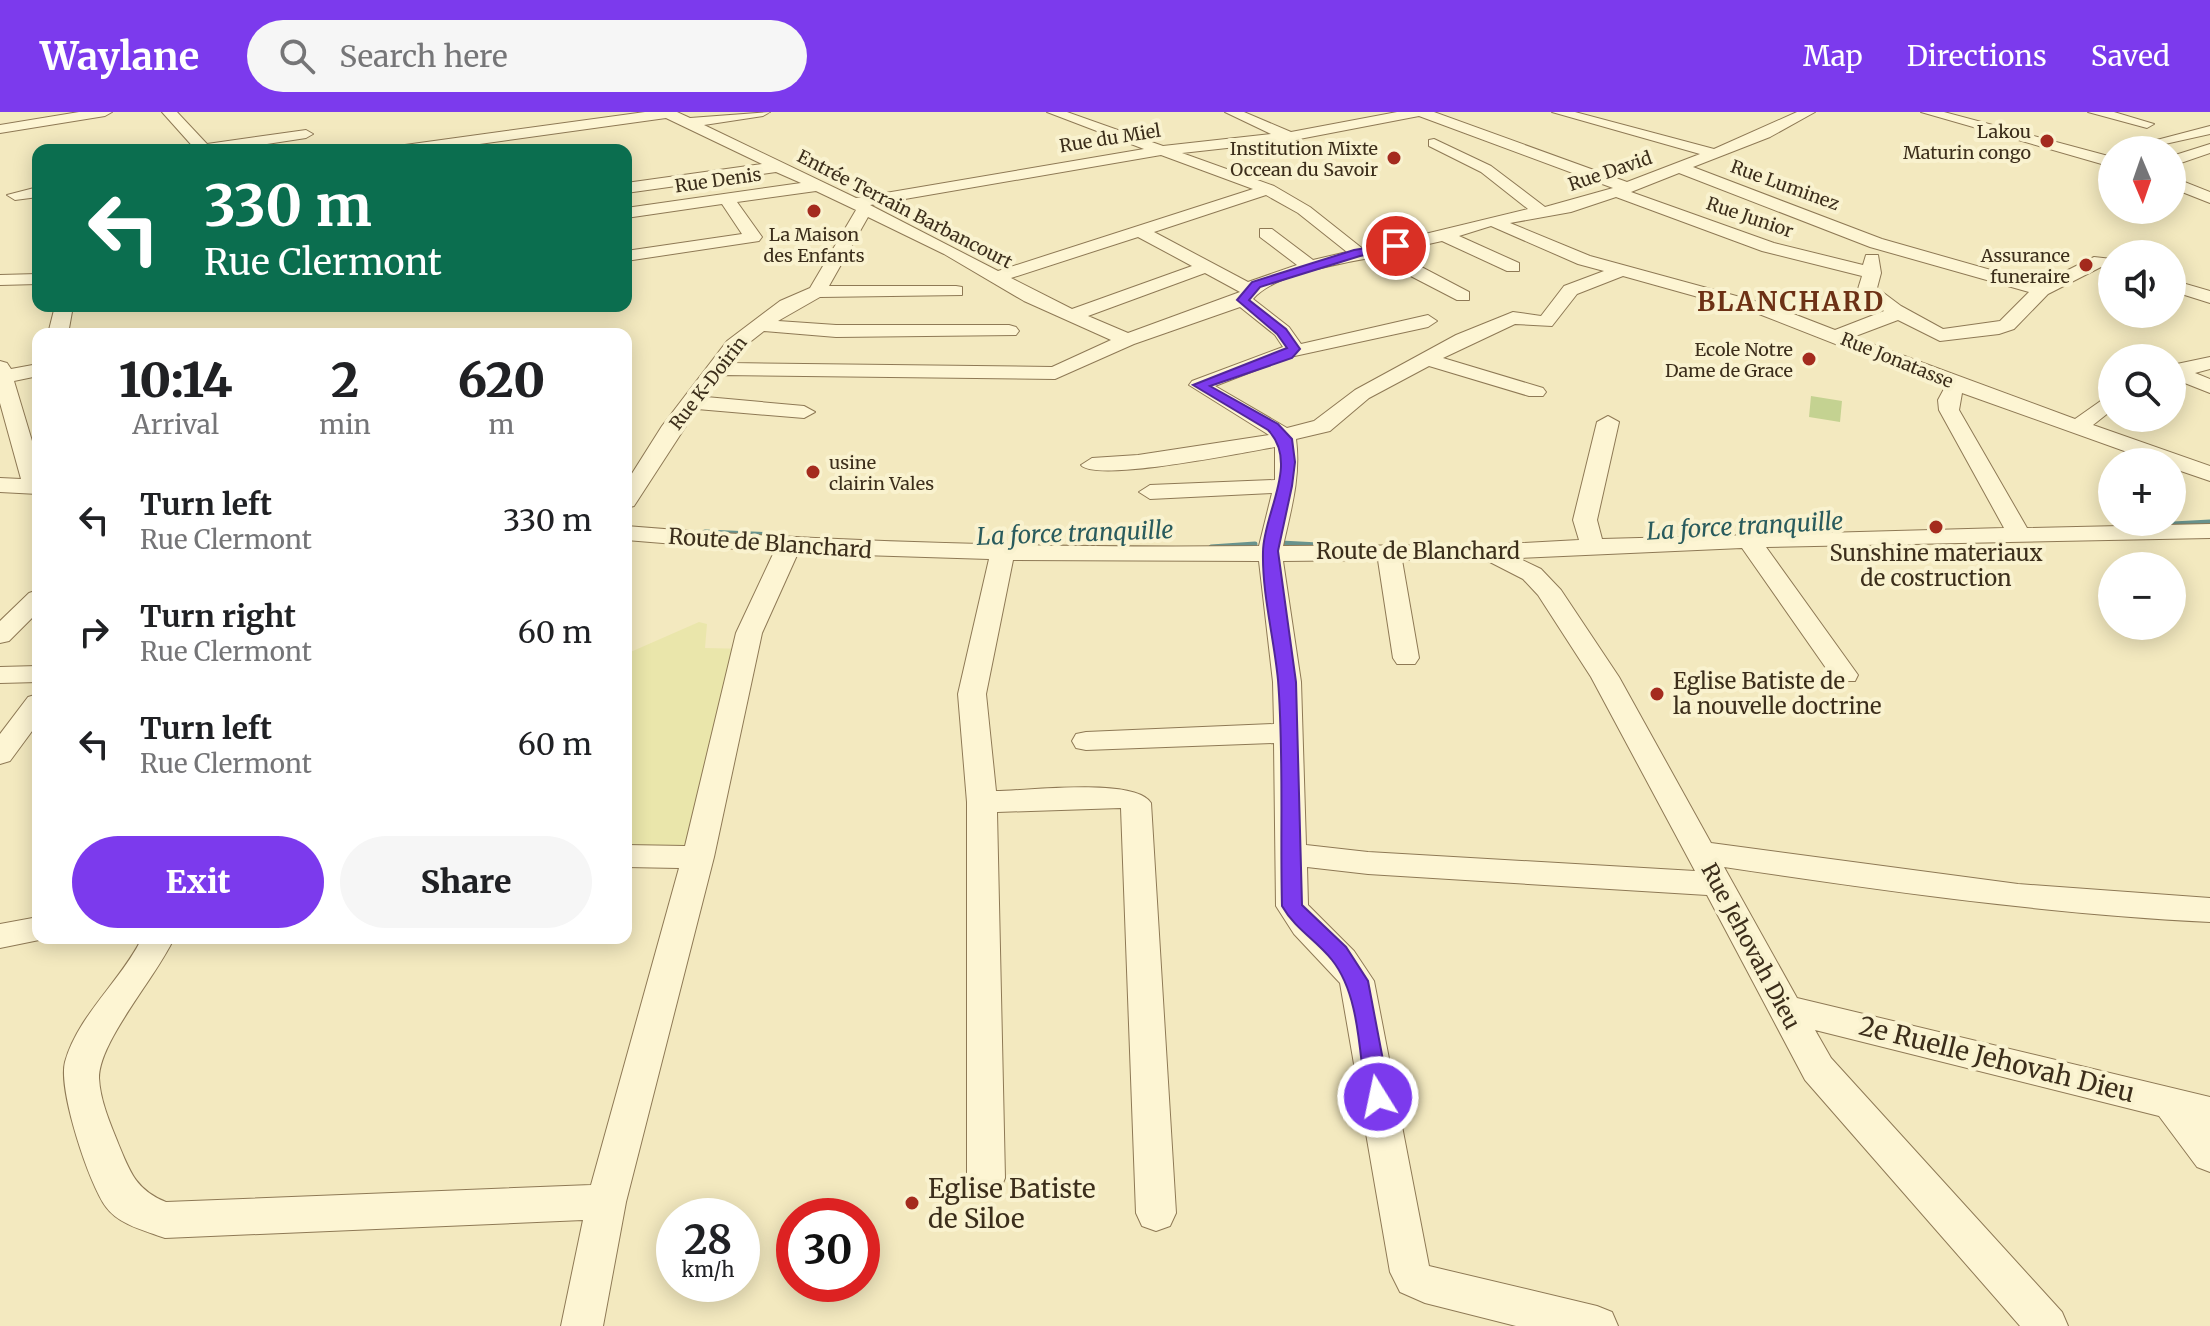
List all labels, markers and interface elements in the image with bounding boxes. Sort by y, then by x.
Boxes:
search box [247,20,807,92]
text: Waylane [40,33,199,80]
icon: search [275,34,319,78]
text: Search here [339,37,508,75]
text: Map [1803,38,1863,74]
text: Directions [1907,38,2047,74]
text: Saved [2091,38,2170,74]
street label: Rue du Miel [1058,119,1163,157]
place label: Lakou Maturin congo [1903,120,2031,164]
marker: Lakou Maturin congo [2038,132,2056,150]
north arrow [2098,136,2186,224]
map controls [2098,136,2186,640]
place label: Institution Mixte Occean du Savoir [1230,137,1378,181]
street label: Entrée Terrain Barbancourt [793,145,1017,273]
street label: Rue David [1565,146,1655,196]
marker: Institution Mixte Occean du Savoir [1385,149,1403,167]
street label: Rue Luminez [1727,155,1843,215]
street label: Rue Denis [673,163,763,197]
text: 330 m [204,171,372,241]
icon: left [72,176,176,280]
street label: Rue Junior [1703,191,1797,243]
marker: La Maison des Enfants [805,202,823,220]
pin [1362,212,1430,280]
place label: La Maison des Enfants [764,223,865,267]
icon: arrive [1374,224,1418,268]
text: Rue Clermont [204,240,442,285]
button: sound [2098,240,2186,328]
place label: Assurance funeraire [1980,244,2070,288]
marker: Assurance funeraire [2077,256,2095,274]
district label: BLANCHARD [1697,285,1885,318]
street label: Rue Jonatasse [1837,327,1957,393]
street label: Rue K-Doirin [664,332,752,434]
place label: Ecole Notre Dame de Grace [1665,338,1793,382]
button: search [2098,344,2186,432]
text: 10:14 [119,350,233,410]
text: 2 [331,350,359,410]
text: 620 [458,350,545,410]
marker: Ecole Notre Dame de Grace [1800,350,1818,368]
text: Arrival [132,408,219,441]
text: min [319,408,371,441]
text: m [488,408,514,441]
button: + [2098,448,2186,536]
place label: usine clairin Vales [829,451,934,495]
marker: usine clairin Vales [804,463,822,481]
text: Turn left [140,485,272,523]
icon: left [72,498,116,542]
text: 330 m [503,501,592,539]
water label: La force tranquille [1646,505,1844,547]
water label: La force tranquille [976,514,1174,552]
marker: Sunshine materiaux de costruction [1927,518,1945,536]
street label: Route de Blanchard [667,522,873,564]
text: Rue Clermont [140,523,312,556]
street label: Route de Blanchard [1316,537,1520,565]
place label: Sunshine materiaux de costruction [1829,539,2043,592]
button: − [2098,552,2186,640]
text: Turn right [140,597,296,635]
icon: right [72,610,116,654]
text: 60 m [518,613,592,651]
text: Rue Clermont [140,635,312,668]
place label: Eglise Batiste de la nouvelle doctrine [1673,667,1882,720]
marker: Eglise Batiste de la nouvelle doctrine [1648,685,1666,703]
text: Turn left [140,709,272,747]
icon: left [72,722,116,766]
text: 60 m [518,725,592,763]
text: Rue Clermont [140,747,312,780]
button: Exit [72,836,324,928]
button: Share [340,836,592,928]
street label: Rue Jehovah Dieu [1695,858,1807,1034]
street label: 2e Ruelle Jehovah Dieu [1856,1009,2138,1109]
position arrow [1336,1055,1420,1139]
place label: Eglise Batiste de Siloe [928,1172,1096,1235]
marker: Eglise Batiste de Siloe [903,1194,921,1212]
speed limit sign: 30 [776,1198,880,1302]
text: 28 [684,1215,732,1265]
text: km/h [682,1257,734,1282]

